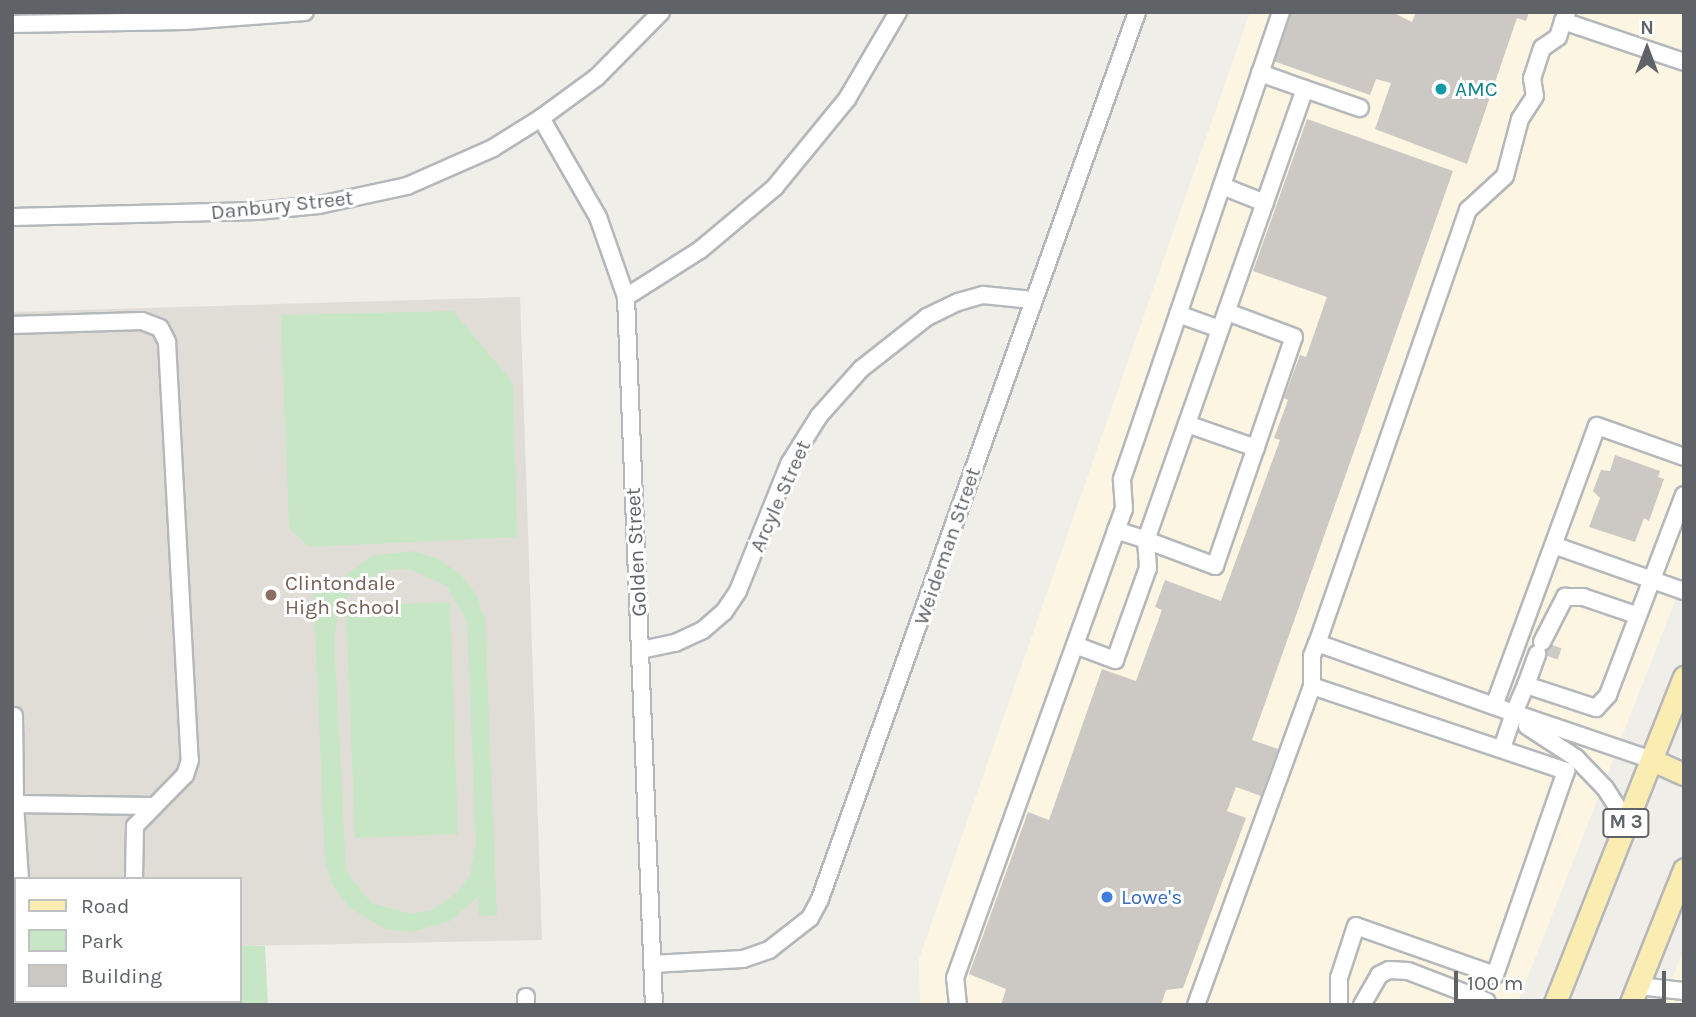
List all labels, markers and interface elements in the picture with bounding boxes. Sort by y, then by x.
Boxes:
north arrow [1612,14,1682,84]
text: N [1640,17,1654,39]
place label: AMC [1455,76,1498,102]
marker: AMC [1433,81,1449,97]
street label: Danbury Street [209,185,355,225]
street label: Arcyle Street [744,436,816,556]
street label: Weideman Street [908,464,986,628]
street label: Golden Street [620,487,652,617]
place label: Clintondale High School [285,570,400,620]
marker: Clintondale High School [263,587,279,603]
road number: M 3 [1602,808,1650,838]
legend [14,877,242,1003]
place label: Lowe's [1121,884,1182,910]
marker: Lowe's [1099,889,1115,905]
text: Road [81,894,129,918]
text: Park [81,929,124,953]
scale bar [1458,958,1670,1002]
text: Building [81,964,162,988]
text: 100 m [1467,971,1524,995]

